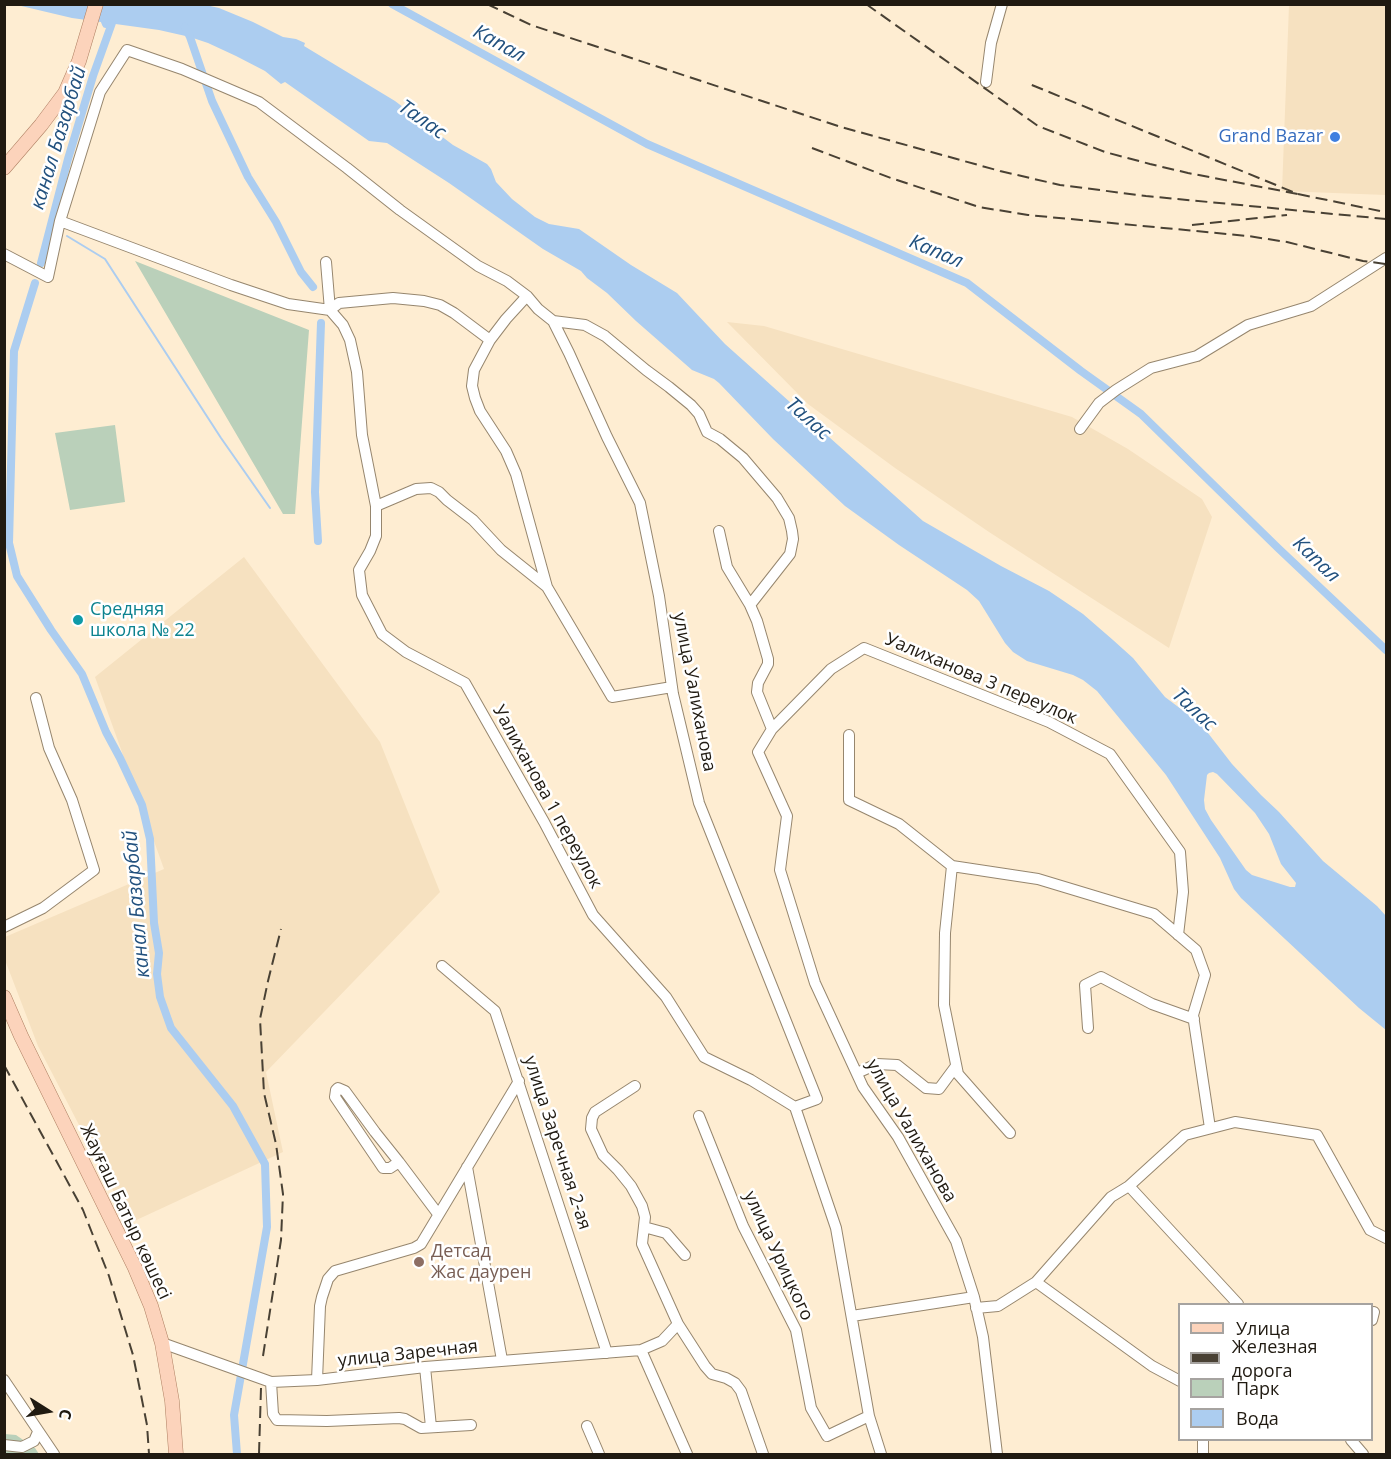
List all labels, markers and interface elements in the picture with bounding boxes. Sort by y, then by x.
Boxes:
water label: Капал [469,20,529,68]
water label: канал Базарбай [26,64,92,212]
water label: Талас [394,95,450,145]
place label: Grand Bazar [1218,126,1323,148]
marker: Grand Bazar [1328,130,1342,144]
water label: Капал [905,230,967,274]
water label: Талас [780,393,836,445]
water label: Капал [1287,532,1345,588]
place label: Средняя школа № 22 [90,599,195,642]
street label: улица Уалиханова [668,611,720,773]
marker: Средняя школа № 22 [71,613,85,627]
street label: Уалиханова 3 переулок [882,629,1080,729]
water label: Талас [1167,683,1221,737]
street label: Уалиханова 1 переулок [488,702,606,892]
water label: канал Базарбай [119,829,155,979]
street label: улица Заречная 2-ая [519,1053,595,1233]
street label: улица Уалиханова [861,1056,961,1206]
street label: Жауғаш Батыр көшесі [75,1121,175,1303]
street label: улица Урицкого [739,1188,817,1324]
place label: Детсад Жас даурен [431,1241,531,1284]
marker: Детсад Жас даурен [412,1255,426,1269]
legend [1178,1303,1373,1441]
text: Улица [1236,1316,1290,1340]
text: Железная дорога [1232,1334,1317,1382]
street label: улица Заречная [337,1336,479,1372]
text: Парк [1236,1376,1279,1400]
north arrow [18,1381,78,1441]
text: Вода [1236,1406,1279,1430]
text: С [54,1407,77,1422]

